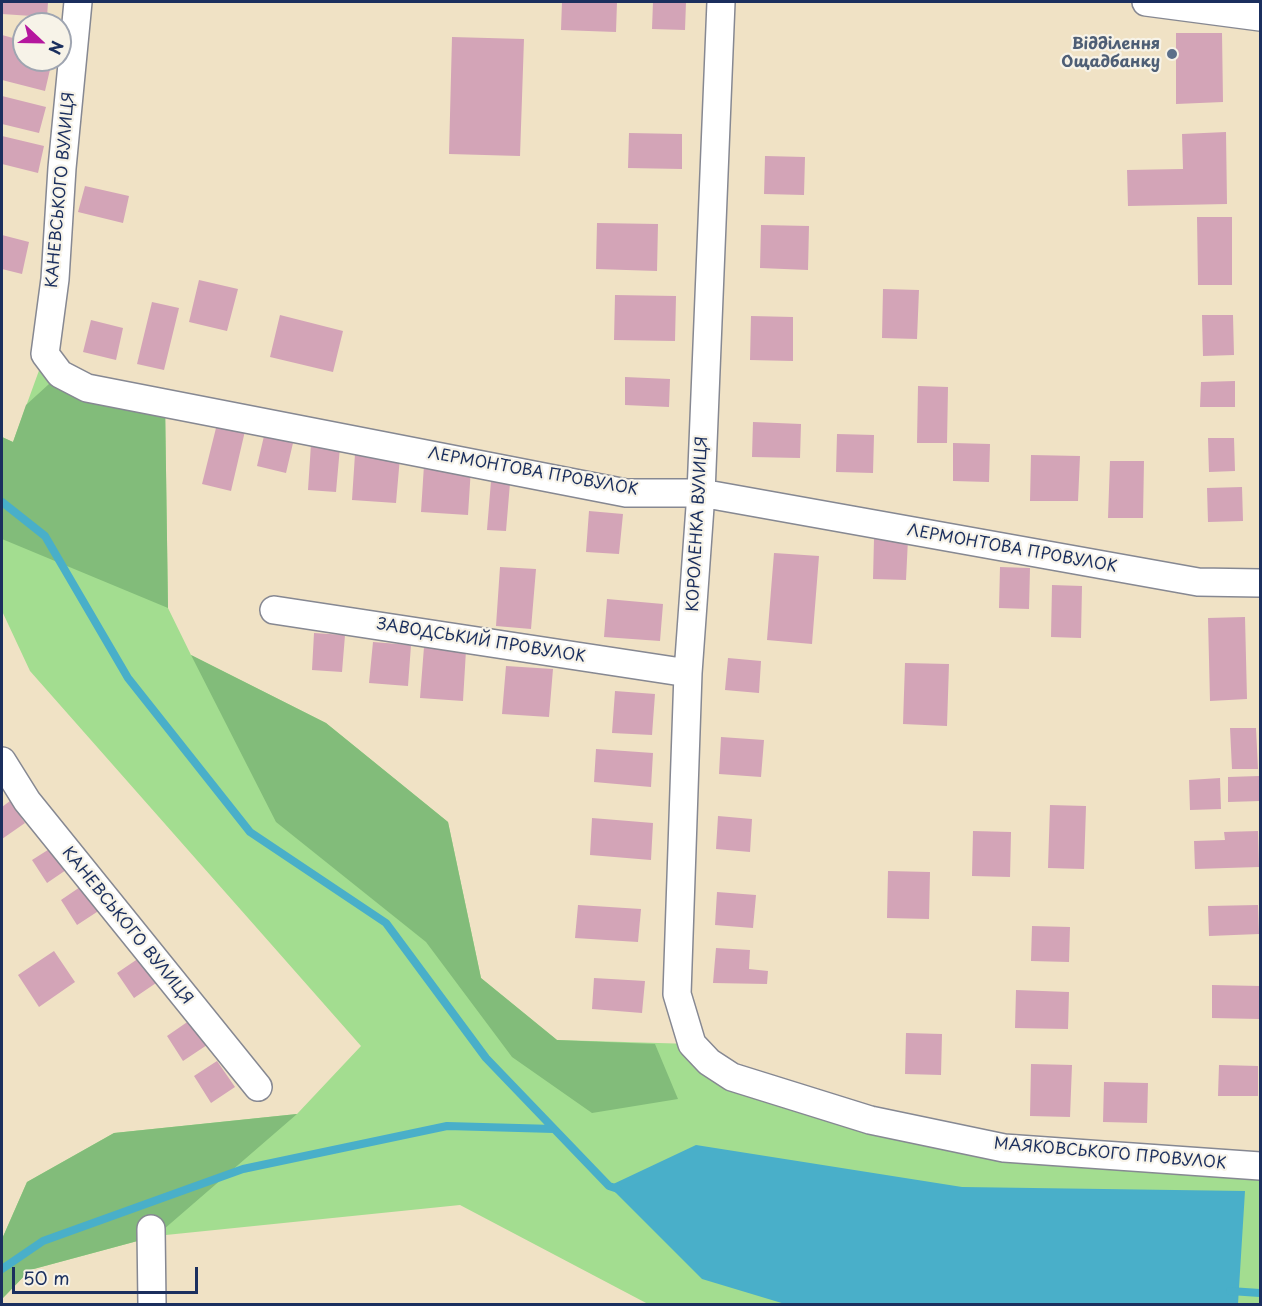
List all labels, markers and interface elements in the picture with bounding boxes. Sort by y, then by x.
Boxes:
north arrow [12,12,72,72]
place label: Відділення Ощадбанку [1061,35,1160,73]
text: N [43,38,70,58]
marker: Відділення Ощадбанку [1165,47,1179,61]
street label: КАНЕВСЬКОГО ВУЛИЦЯ [43,91,79,289]
street label: КОРОЛЕНКА ВУЛИЦЯ [684,436,712,612]
street label: ЛЕРМОНТОВА ПРОВУЛОК [427,444,639,500]
street label: ЛЕРМОНТОВА ПРОВУЛОК [906,521,1118,577]
street label: ЗАВОДСЬКИЙ ПРОВУЛОК [375,615,587,667]
street label: КАНЕВСЬКОГО ВУЛИЦЯ [58,844,196,1008]
street label: МАЯКОВСЬКОГО ПРОВУЛОК [993,1134,1227,1174]
scale bar [15,1255,201,1293]
text: 50 m [23,1264,70,1291]

